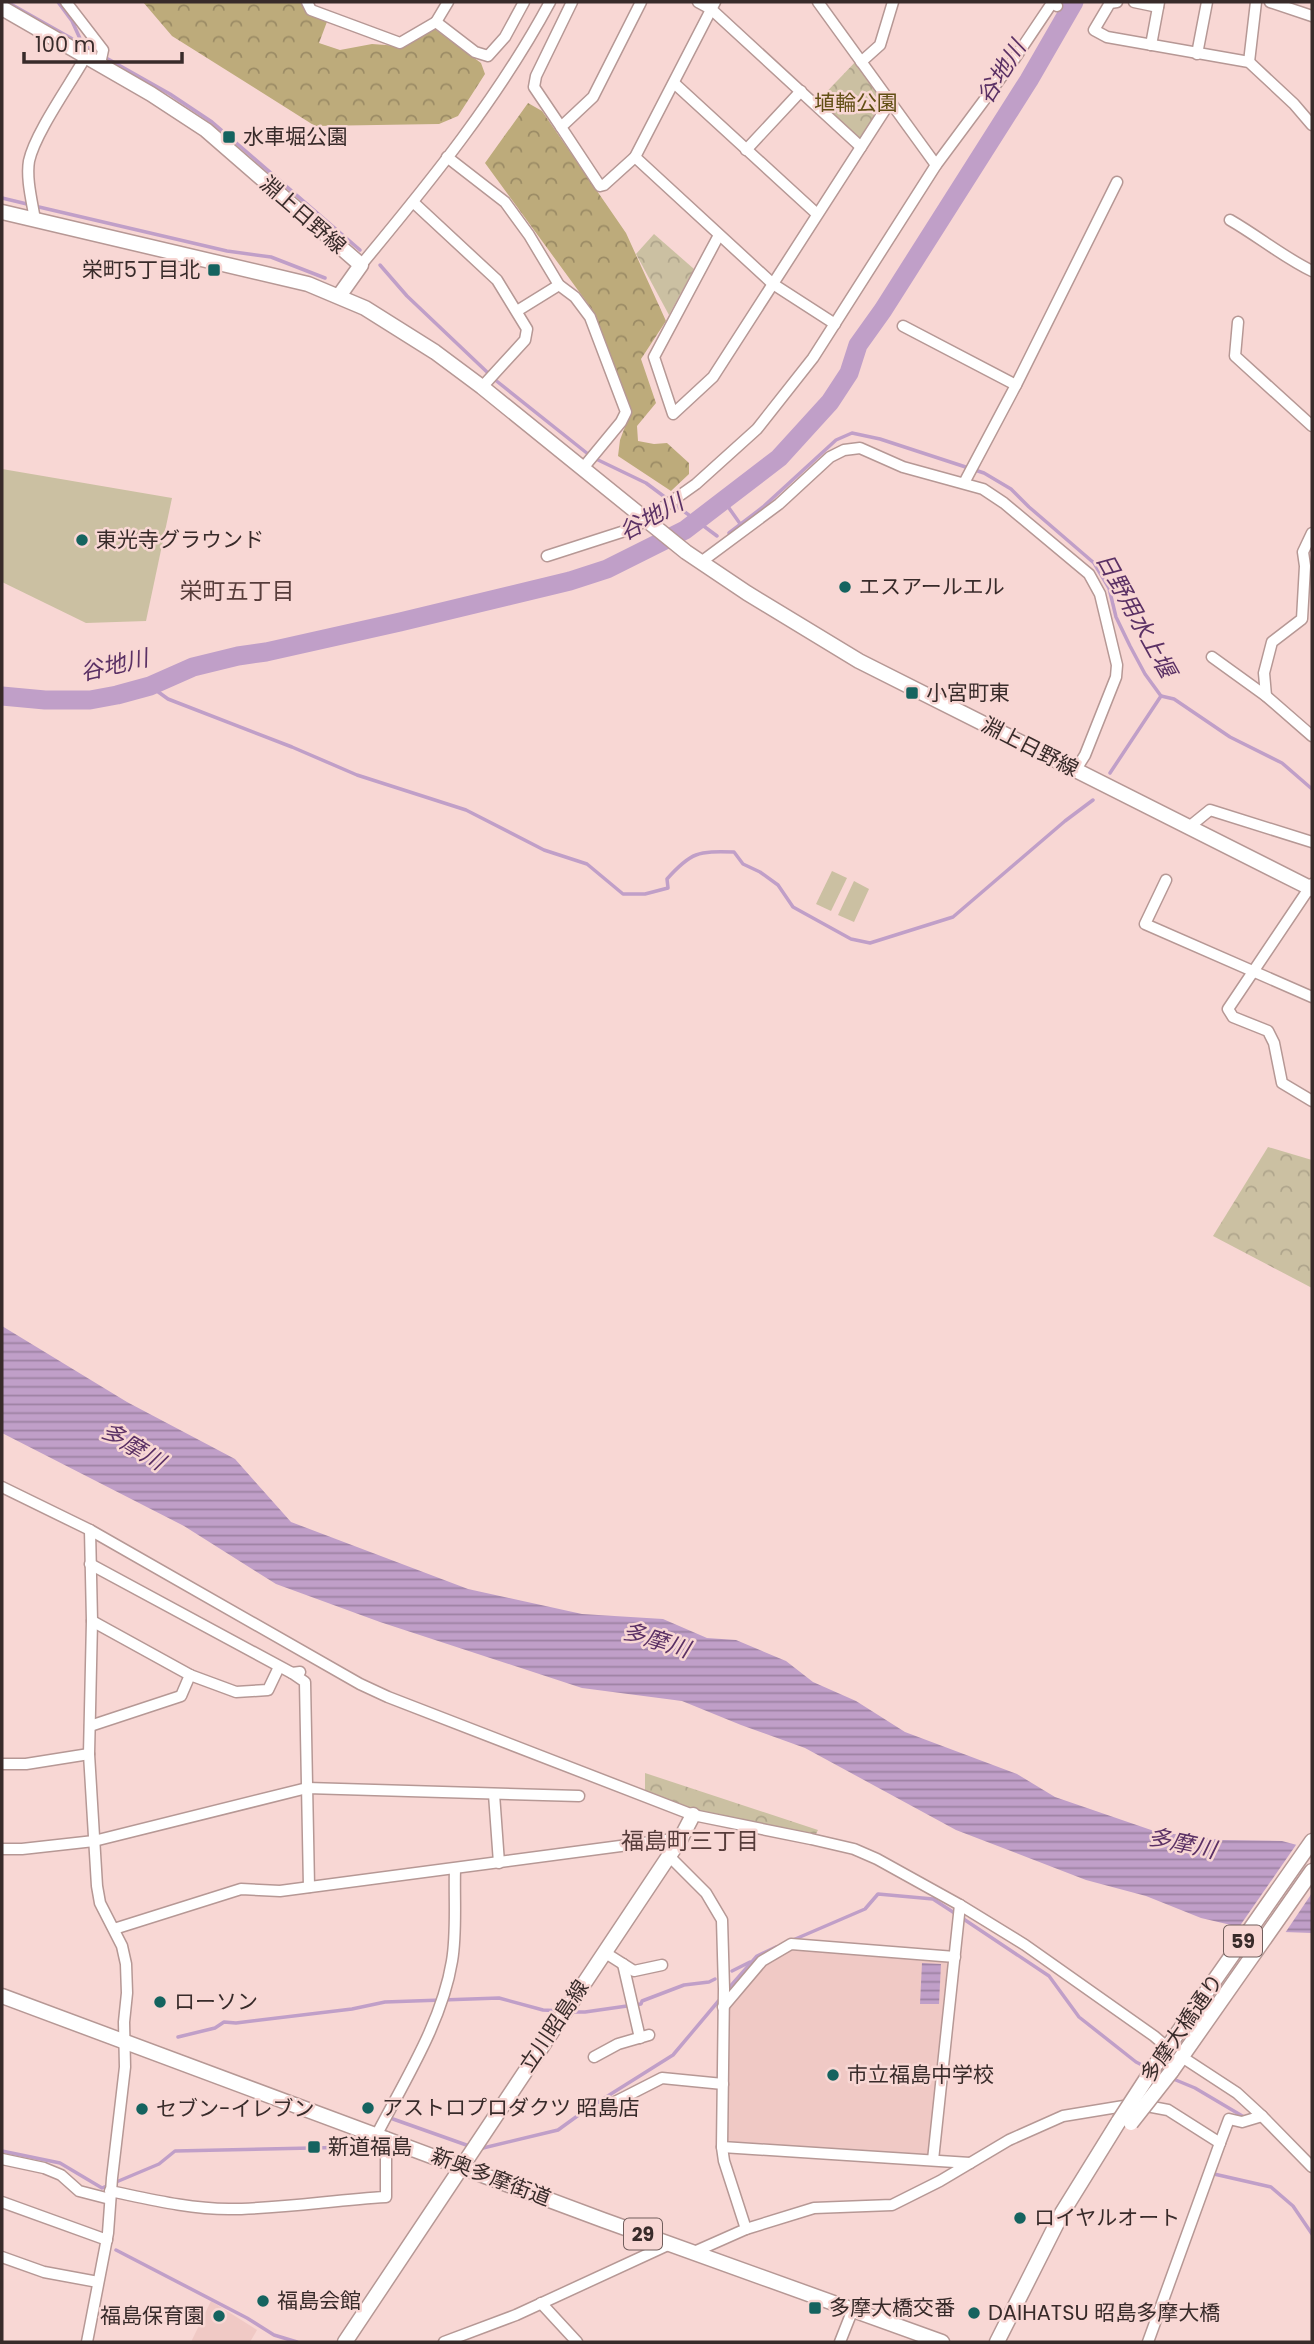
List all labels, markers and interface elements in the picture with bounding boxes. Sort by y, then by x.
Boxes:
scale bar [24,21,182,65]
text: 100 m [35,30,95,59]
water label: 谷地川 [969,32,1034,110]
park label: 埴輪公園 [814,88,898,117]
place label: 水車堀公園 [243,122,348,151]
marker: 水車堀公園 [221,129,237,145]
street label: 淵上日野線 [254,169,352,260]
place label: 栄町5丁目北 [82,255,200,284]
marker: 栄町5丁目北 [206,262,222,278]
water label: 谷地川 [613,485,692,548]
place label: 東光寺グラウンド [96,525,264,554]
marker: 東光寺グラウンド [74,532,90,548]
water label: 日野用水上堰 [1089,547,1185,687]
place label: エスアールエル [859,572,1005,601]
district label: 栄町五丁目 [180,575,295,607]
marker: エスアールエル [837,579,853,595]
water label: 谷地川 [77,641,154,688]
place label: 小宮町東 [926,678,1010,707]
marker: 小宮町東 [904,685,920,701]
street label: 淵上日野線 [977,710,1084,783]
water label: 多摩川 [95,1415,173,1479]
water label: 多摩川 [618,1615,697,1666]
water label: 多摩川 [1145,1820,1222,1866]
district label: 福島町三丁目 [621,1825,759,1857]
road number: 59 [1224,1926,1262,1956]
street label: 多摩大橋通り [1134,1968,1230,2088]
street label: 立川昭島線 [512,1974,595,2077]
place label: ローソン [174,1987,258,2016]
marker: ローソン [152,1994,168,2010]
place label: 市立福島中学校 [847,2060,994,2089]
marker: 市立福島中学校 [825,2067,841,2083]
place label: アストロプロダクツ 昭島店 [382,2093,640,2122]
place label: セブン-イレブン [156,2094,315,2123]
marker: アストロプロダクツ 昭島店 [360,2100,376,2116]
marker: セブン-イレブン [134,2101,150,2117]
place label: 新道福島 [328,2132,412,2161]
marker: 新道福島 [306,2139,322,2155]
street label: 新奥多摩街道 [427,2140,555,2213]
place label: ロイヤルオート [1034,2203,1180,2232]
marker: ロイヤルオート [1012,2210,1028,2226]
road number: 29 [624,2218,662,2250]
place label: 福島会館 [277,2286,361,2315]
marker: 福島会館 [255,2293,271,2309]
place label: 多摩大橋交番 [829,2293,955,2322]
place label: DAIHATSU 昭島多摩大橋 [988,2298,1220,2327]
marker: 多摩大橋交番 [807,2300,823,2316]
place label: 福島保育園 [100,2301,205,2330]
marker: DAIHATSU 昭島多摩大橋 [966,2305,982,2321]
marker: 福島保育園 [211,2308,227,2324]

